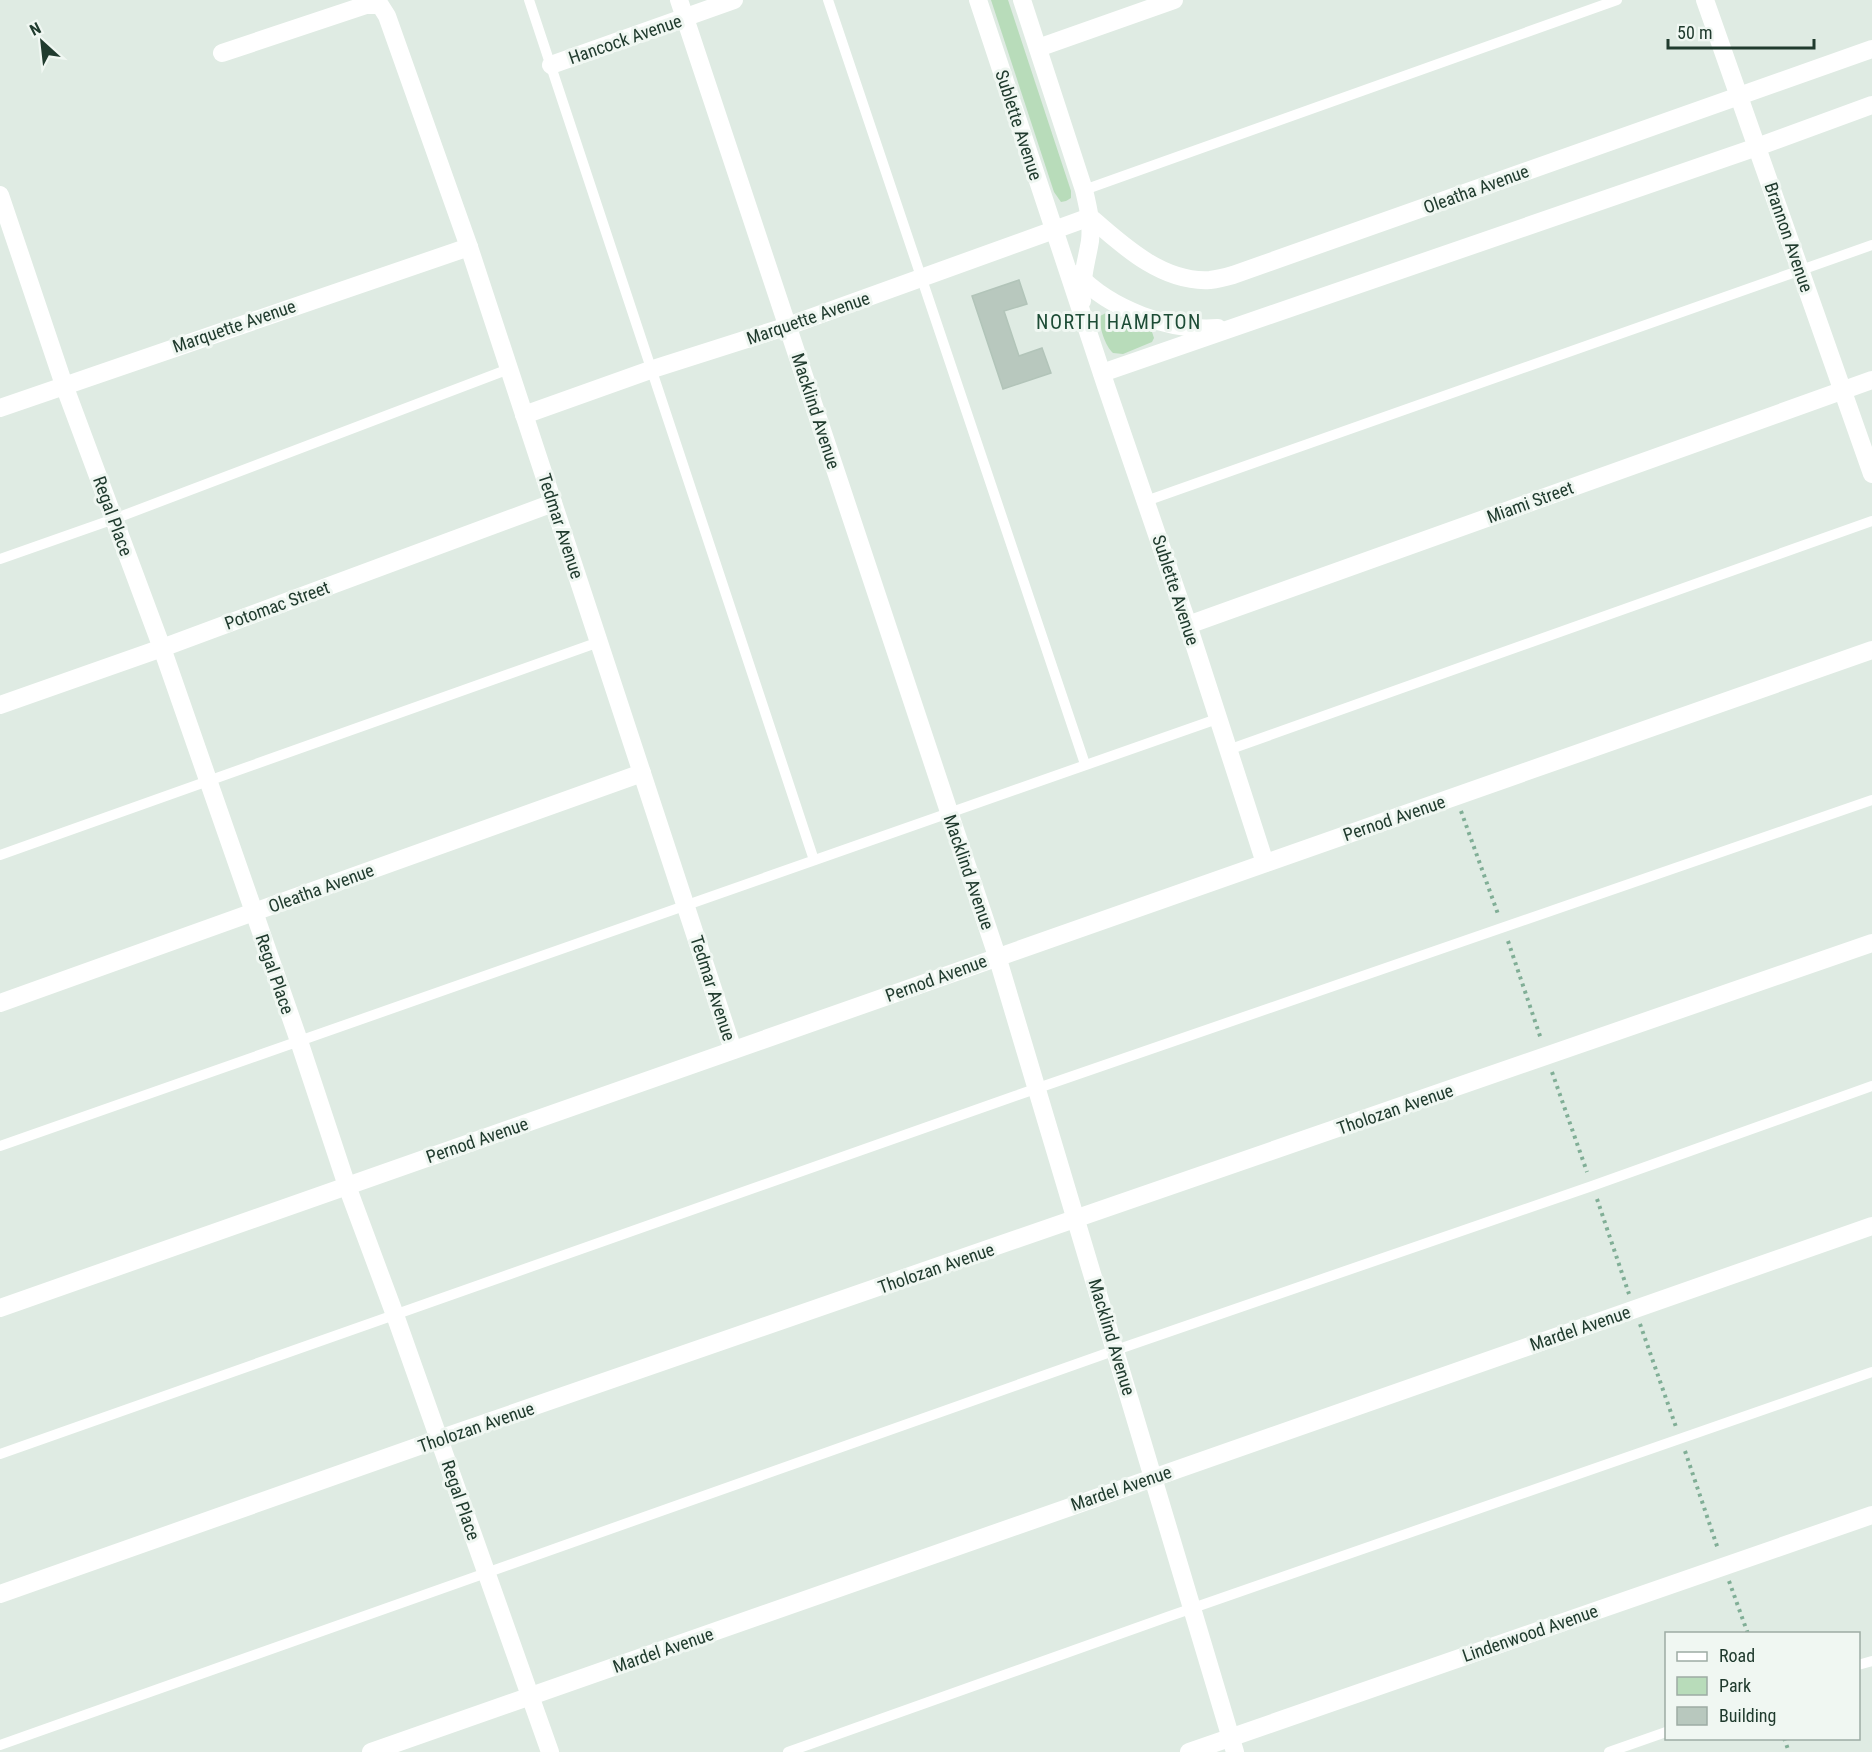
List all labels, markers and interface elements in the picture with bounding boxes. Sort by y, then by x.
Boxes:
street label: Hancock Avenue [566,10,684,68]
north arrow [12,12,72,72]
scale bar [1668,12,1814,50]
text: N [27,18,44,40]
text: 50 m [1677,22,1712,43]
street label: Sublette Avenue [991,67,1047,183]
street label: Oleatha Avenue [1420,160,1532,218]
street label: Brannon Avenue [1760,179,1818,295]
street label: Marquette Avenue [744,287,872,349]
street label: Marquette Avenue [170,295,298,357]
district label: NORTH HAMPTON [1036,310,1202,334]
street label: Macklind Avenue [787,350,845,472]
street label: Tedmar Avenue [534,471,588,581]
street label: Regal Place [89,473,137,559]
street label: Miami Street [1484,477,1576,527]
street label: Sublette Avenue [1148,532,1204,648]
street label: Potomac Street [222,576,332,634]
street label: Pernod Avenue [1340,791,1448,845]
street label: Macklind Avenue [939,812,999,932]
street label: Oleatha Avenue [265,859,377,917]
street label: Regal Place [252,931,298,1017]
street label: Tedmar Avenue [686,933,740,1043]
street label: Pernod Avenue [882,950,990,1006]
street label: Tholozan Avenue [1334,1079,1456,1139]
street label: Pernod Avenue [423,1113,531,1167]
street label: Tholozan Avenue [875,1238,997,1298]
street label: Macklind Avenue [1084,1276,1140,1398]
street label: Mardel Avenue [1527,1301,1633,1355]
street label: Tholozan Avenue [415,1397,537,1457]
street label: Regal Place [438,1457,484,1543]
street label: Mardel Avenue [1068,1461,1174,1515]
street label: Lindenwood Avenue [1459,1600,1601,1666]
street label: Mardel Avenue [610,1623,716,1677]
legend [1665,1632,1860,1740]
text: Road [1719,1645,1755,1666]
text: Park [1719,1675,1751,1696]
text: Building [1719,1705,1776,1726]

